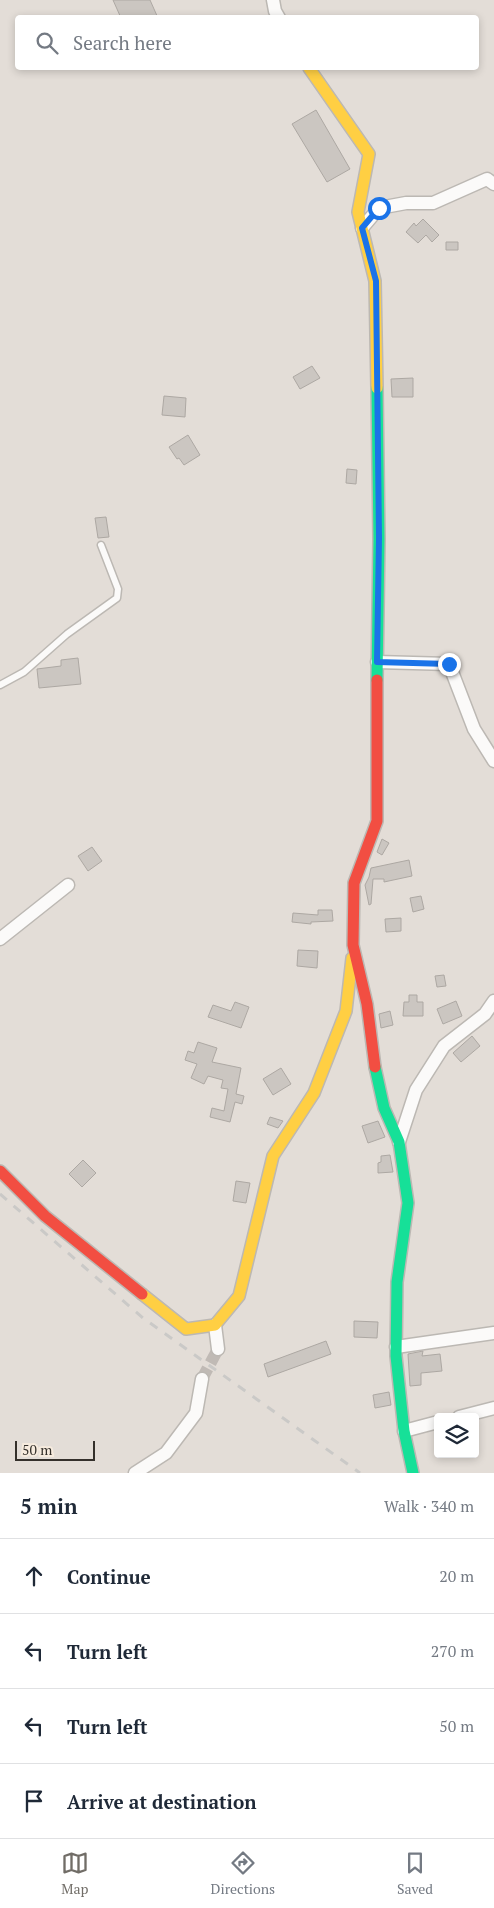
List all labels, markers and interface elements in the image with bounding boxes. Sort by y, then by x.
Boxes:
search box [15,15,479,70]
icon: search [33,29,61,57]
text: Search here [73,30,172,55]
route start [368,197,391,220]
route end [438,653,461,676]
map controls [434,1413,479,1458]
button: layers [434,1413,479,1458]
scale bar [15,1438,95,1461]
text: 50 m [22,1440,52,1459]
text: 5 min [20,1492,77,1520]
text: Walk · 340 m [384,1495,474,1517]
icon: ahead [20,1562,48,1590]
text: Continue [67,1564,151,1589]
text: 20 m [439,1565,474,1587]
icon: left [20,1637,48,1665]
text: Turn left [67,1639,148,1664]
text: 270 m [431,1640,474,1662]
icon: left [20,1712,48,1740]
text: Turn left [67,1714,148,1739]
text: 50 m [439,1715,474,1737]
icon: arrive [20,1787,48,1815]
text: Arrive at destination [67,1789,256,1814]
tab: Map [61,1849,89,1898]
tab: Directions [211,1849,275,1898]
tab: Saved [397,1849,433,1898]

